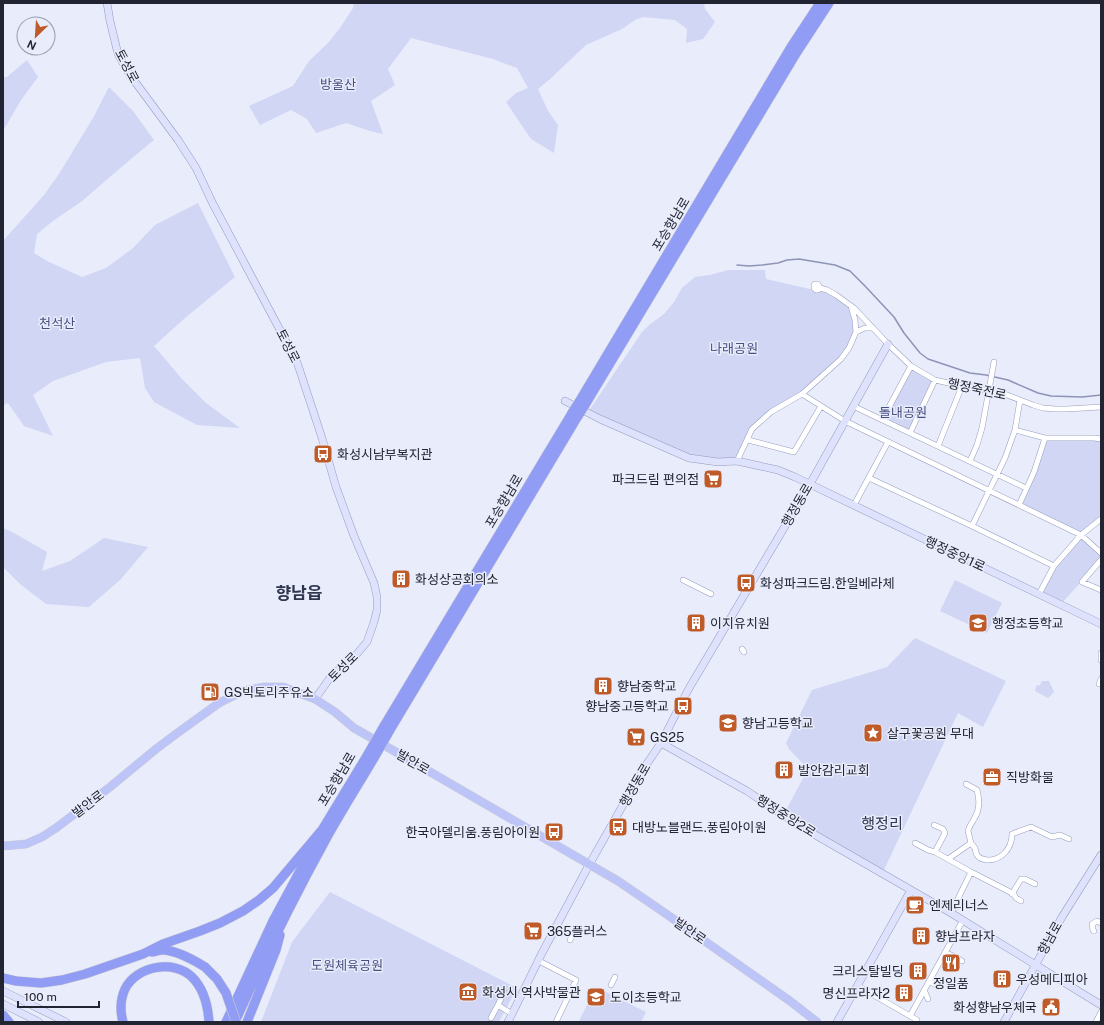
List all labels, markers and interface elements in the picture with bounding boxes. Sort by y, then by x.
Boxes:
north arrow [16,16,56,56]
text: N [25,38,38,52]
street label: 토성로 [112,47,142,85]
park label: 방울산 [320,77,356,92]
street label: 포승향남로 [649,194,693,253]
park label: 천석산 [39,316,75,331]
street label: 토성로 [273,327,303,365]
park label: 나래공원 [710,341,758,356]
street label: 행정죽전로 [946,375,1008,403]
park label: 돌내공원 [879,405,927,420]
bus stop icon: 화성시남부복지관 [312,443,334,465]
place label: 화성시남부복지관 [337,447,433,462]
supermarket icon: 파크드림 편의점 [702,468,724,490]
street label: 포승향남로 [482,471,526,530]
place label: 파크드림 편의점 [612,472,699,487]
street label: 행정동로 [779,481,815,529]
street label: 행정중앙1로 [922,533,988,575]
building icon: 화성상공회의소 [390,568,412,590]
place label: 화성상공회의소 [415,572,499,587]
bus stop icon: 화성파크드림.한일베라체 [735,572,757,594]
place label: 화성파크드림.한일베라체 [760,576,895,591]
district label: 향남읍 [276,583,322,603]
building icon: 이지유치원 [685,612,707,634]
school or university icon: 행정초등학교 [967,612,989,634]
place label: 이지유치원 [710,616,770,631]
place label: 행정초등학교 [992,616,1064,631]
street label: 토성로 [325,649,361,685]
building icon: 향남중학교 [592,675,614,697]
place label: 향남중학교 [617,679,677,694]
fuel station icon: GS빅토리주유소 [199,681,221,703]
place label: GS빅토리주유소 [224,685,314,700]
bus stop icon: 향남중고등학교 [672,695,694,717]
place label: 향남중고등학교 [585,699,669,714]
school or university icon: 향남고등학교 [717,712,739,734]
place label: 향남고등학교 [742,716,814,731]
place icon: 살구꽃공원 무대 [862,722,884,744]
supermarket icon: GS25 [625,726,647,748]
place label: 살구꽃공원 무대 [887,726,974,741]
place label: GS25 [650,730,684,745]
street label: 발안로 [394,747,432,777]
street label: 포승향남로 [315,749,359,808]
building icon: 발안감리교회 [773,759,795,781]
street label: 행정동로 [617,761,653,809]
place label: 발안감리교회 [798,763,870,778]
office icon: 직방화물 [981,766,1003,788]
place label: 직방화물 [1006,770,1054,785]
street label: 발안로 [69,787,107,821]
street label: 행정중앙2로 [753,792,819,840]
district label: 행정리 [861,815,903,832]
bus stop icon: 대방노블랜드.풍림아이원 [607,816,629,838]
place label: 대방노블랜드.풍림아이원 [632,820,767,835]
bus stop icon: 한국아델리움.풍림아이원 [543,821,565,843]
place label: 한국아델리움.풍림아이원 [406,825,540,840]
cafe icon: 엔제리너스 [904,894,926,916]
place label: 엔제리너스 [929,898,989,913]
street label: 발안로 [671,915,709,947]
street label: 향남로 [1035,919,1065,957]
supermarket icon: 365플러스 [522,920,544,942]
place label: 365플러스 [547,924,607,939]
building icon: 향남프라자 [910,925,932,947]
place label: 향남프라자 [935,929,995,944]
restaurant icon: 정일품 [940,952,962,974]
park label: 도원체육공원 [311,958,383,973]
building icon: 크리스탈빌딩 [907,960,929,982]
place label: 크리스탈빌딩 [832,964,904,979]
building icon: 우성메디피아 [991,968,1013,990]
place label: 우성메디피아 [1016,972,1088,987]
place label: 정일품 [933,976,969,991]
museum icon: 화성시 역사박물관 [457,981,479,1003]
building icon: 명신프라자2 [893,982,915,1004]
scale bar [18,983,99,1009]
place label: 화성시 역사박물관 [482,985,581,1000]
school or university icon: 도이초등학교 [585,986,607,1008]
place label: 명신프라자2 [822,986,890,1001]
text: 100 m [24,990,57,1004]
place label: 도이초등학교 [610,990,682,1005]
public building icon: 화성향남우체국 [1040,996,1062,1018]
place label: 화성향남우체국 [953,1000,1037,1015]

